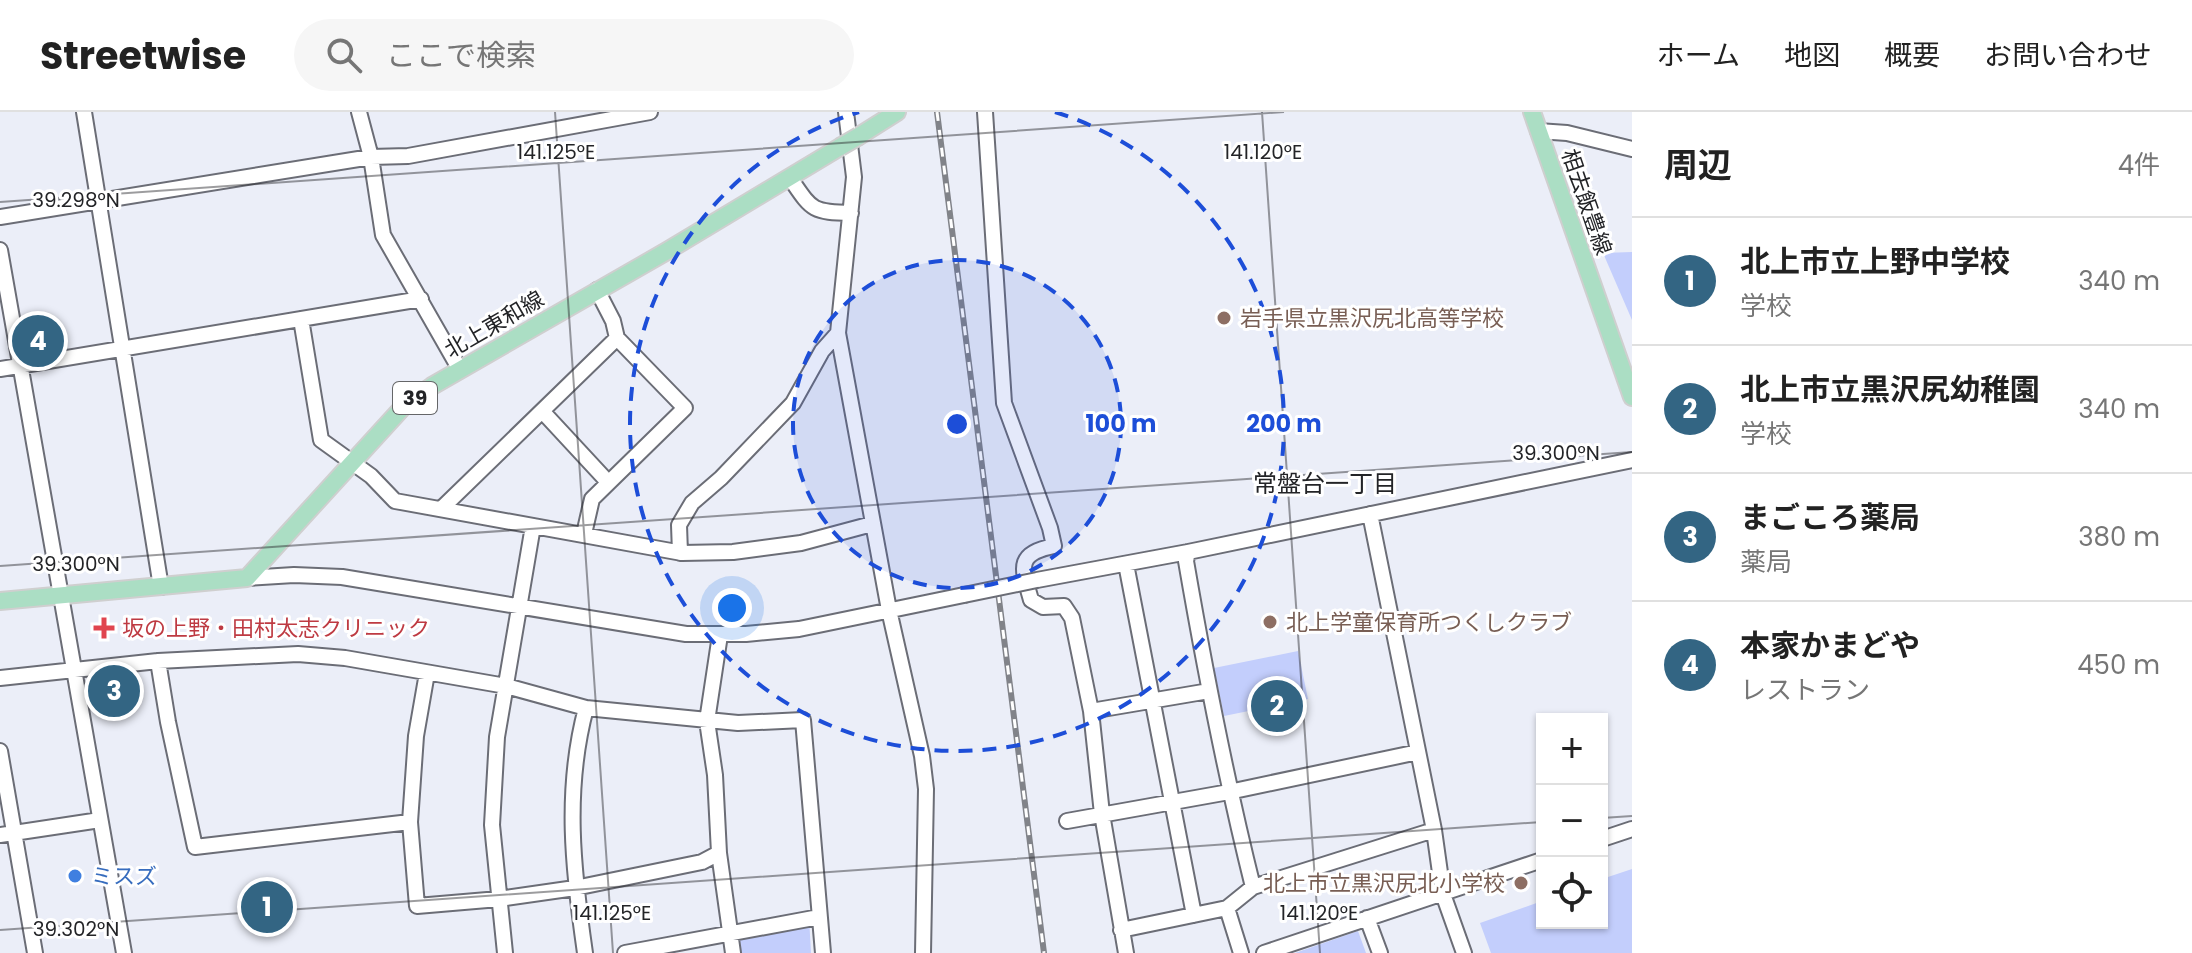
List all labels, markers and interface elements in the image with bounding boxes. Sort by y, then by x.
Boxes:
search box [294,19,854,91]
text: Streetwise [40,29,246,82]
icon: search [322,33,366,77]
text: ここで検索 [386,34,536,77]
text: ホーム [1657,36,1740,75]
text: 地図 [1784,36,1840,75]
text: 概要 [1884,36,1940,75]
text: お問い合わせ [1984,36,2152,75]
text: 141.125°E [517,138,595,166]
text: 141.120°E [1224,138,1302,166]
text: 周辺 [1664,141,1732,189]
street label: 相去飯豊線 [1554,145,1619,259]
text: 4件 [2118,147,2160,183]
text: 39.298°N [32,186,120,214]
text: 北上市立上野中学校 [1740,240,2010,283]
text: 1 [1685,263,1695,299]
text: 340 m [2078,263,2160,299]
street label: 北上東和線 [439,284,550,365]
text: 学校 [1740,288,1792,324]
place label: 岩手県立黒沢尻北高等学校 [1240,303,1504,334]
marker: 岩手県立黒沢尻北高等学校 [1215,309,1233,327]
pin: 4 [12,311,64,371]
text: 北上市立黒沢尻幼稚園 [1740,368,2040,411]
road number: 39 [393,382,437,414]
text: 2 [1683,391,1697,427]
text: 340 m [2078,391,2160,427]
text: 100 m [1086,407,1156,440]
text: 200 m [1246,407,1322,440]
centre of rings [943,410,971,438]
text: 学校 [1740,416,1792,452]
text: 39.300°N [1512,439,1600,467]
district label: 常盤台一丁目 [1253,467,1397,500]
text: まごころ薬局 [1740,496,1920,539]
text: 3 [1682,519,1698,555]
text: 380 m [2078,519,2160,555]
text: 薬局 [1740,544,1792,580]
text: 39.300°N [32,550,120,578]
your location [712,588,752,628]
place label: 北上学童保育所つくしクラブ [1286,607,1572,638]
place label: 坂の上野・田村太志クリニック [122,613,430,644]
marker: 北上学童保育所つくしクラブ [1261,613,1279,631]
marker: 坂の上野・田村太志クリニック [93,617,115,639]
text: 本家かまどや [1740,624,1920,667]
text: 4 [1681,647,1699,683]
text: 450 m [2077,647,2160,683]
pin: 3 [88,661,140,721]
text: レストラン [1740,672,1870,708]
pin: 2 [1251,676,1303,736]
map controls [1536,713,1608,929]
button: + [1536,713,1608,785]
button: − [1536,785,1608,857]
button: locate [1536,857,1608,929]
place label: ミスズ [91,861,157,892]
marker: ミスズ [66,867,84,885]
place label: 北上市立黒沢尻北小学校 [1263,868,1505,899]
marker: 北上市立黒沢尻北小学校 [1512,874,1530,892]
pin: 1 [241,877,293,937]
text: 141.125°E [573,899,651,927]
text: 141.120°E [1280,899,1358,927]
text: 39.302°N [33,915,119,943]

